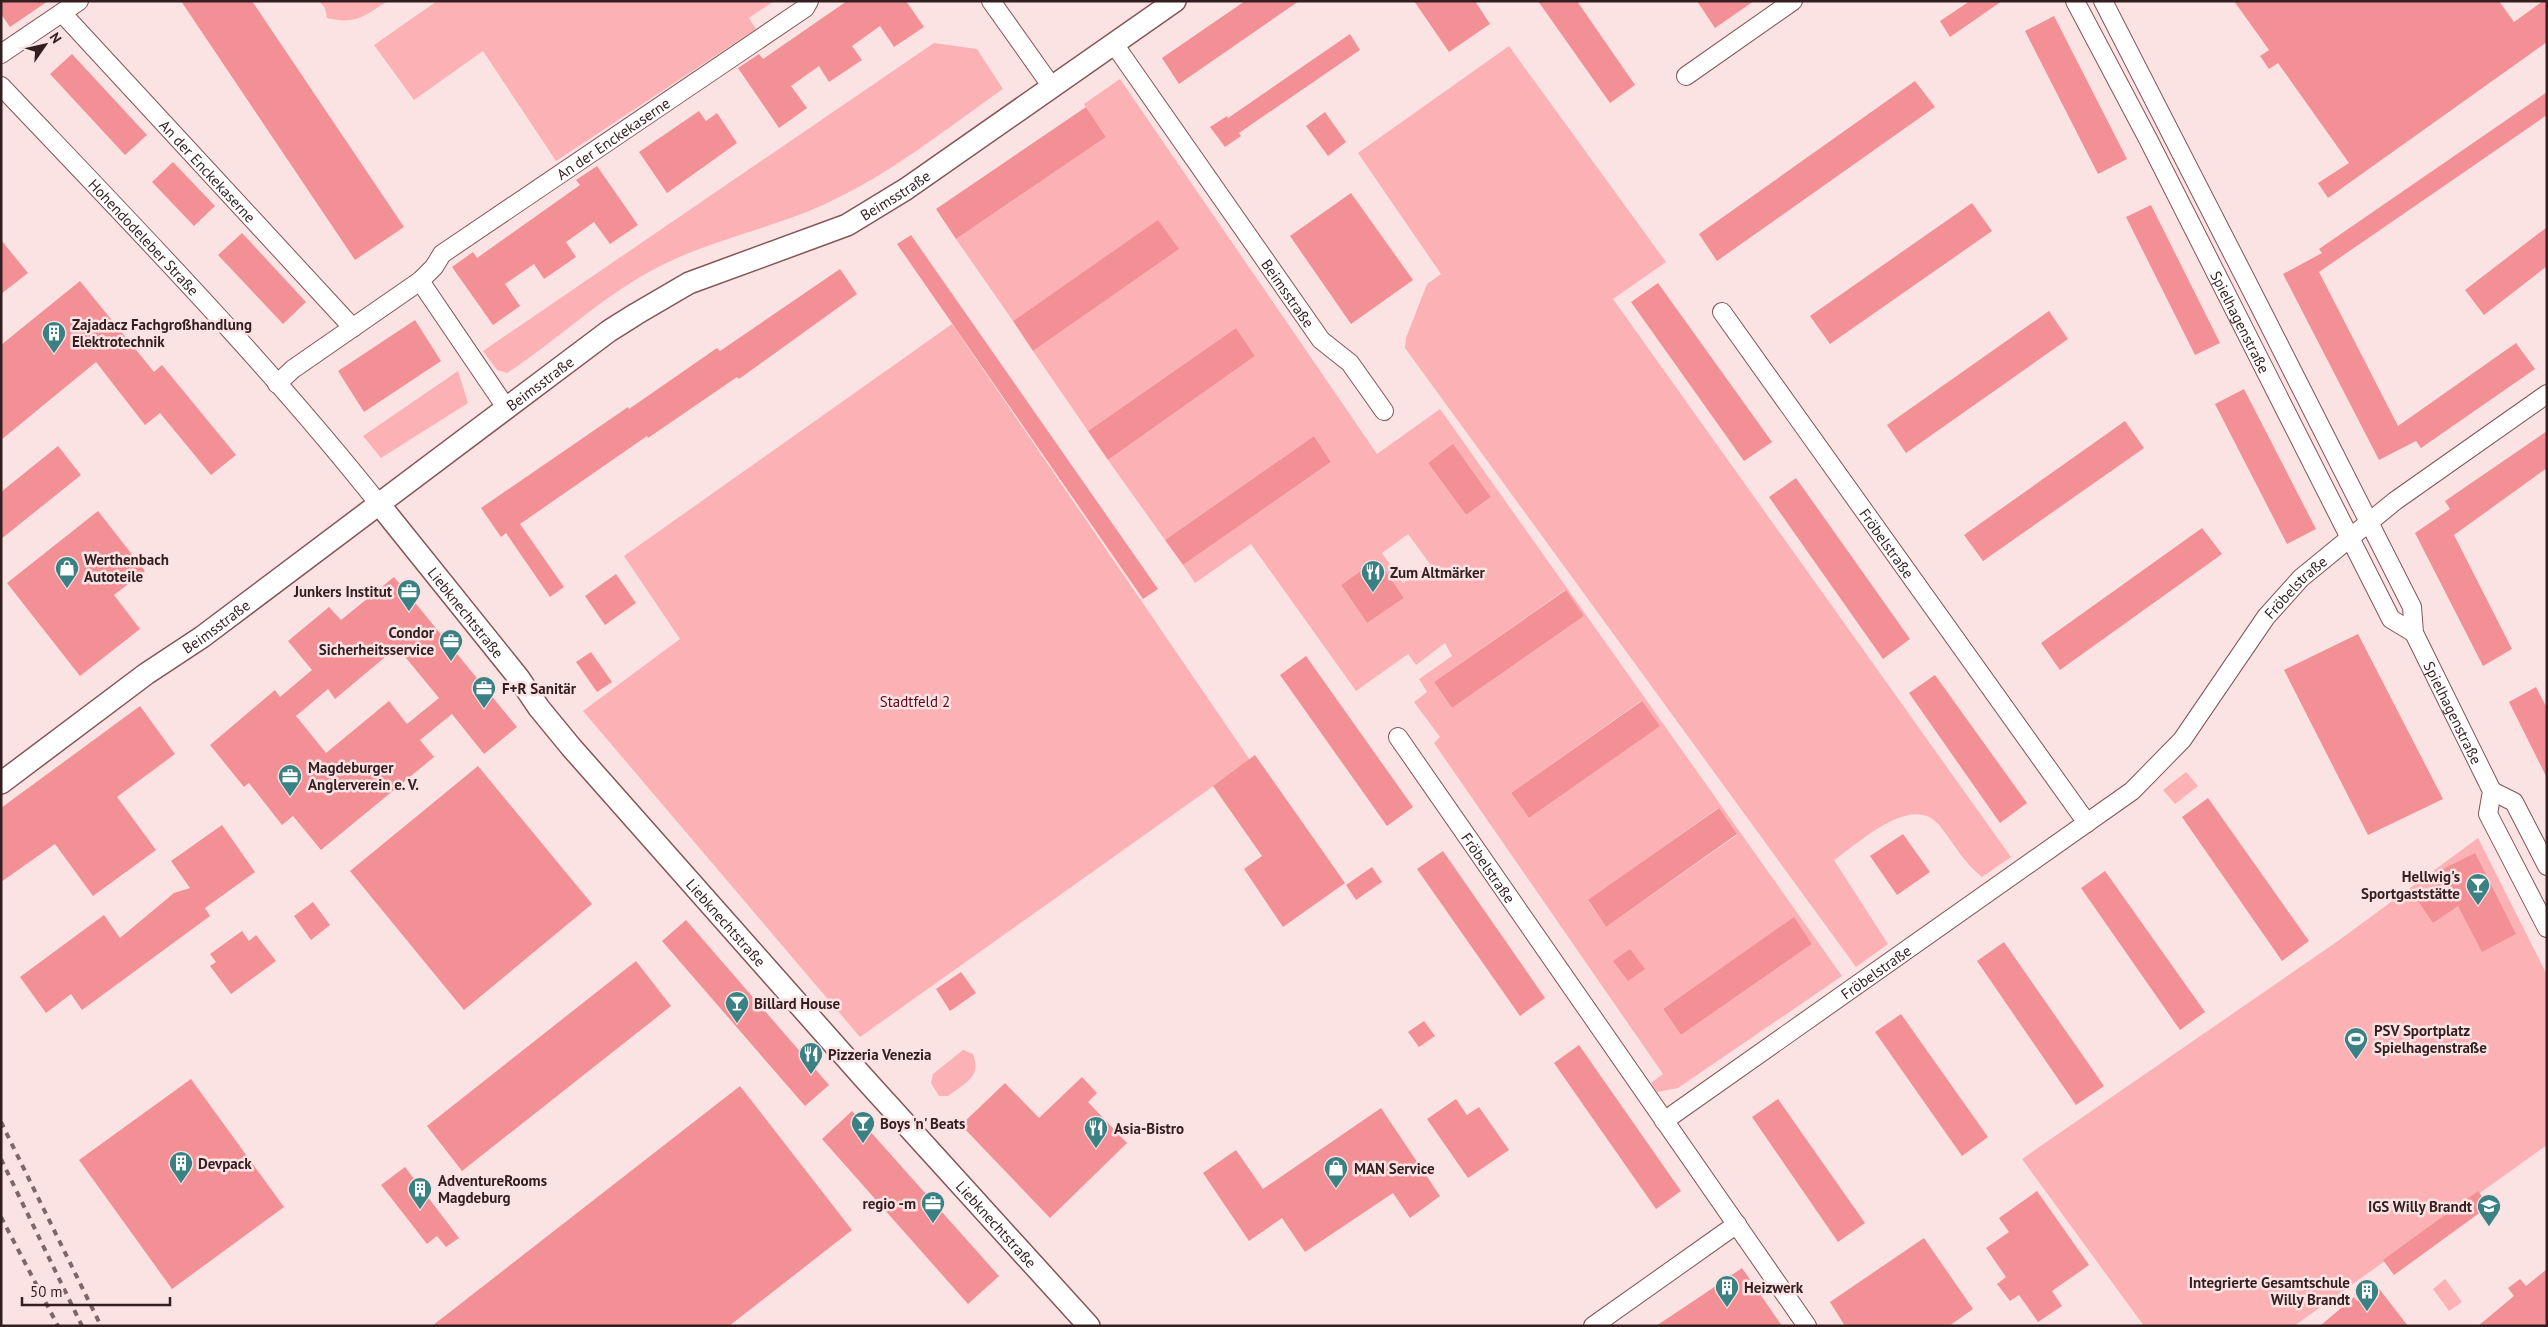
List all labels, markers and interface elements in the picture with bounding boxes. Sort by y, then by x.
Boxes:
north arrow [20,20,70,70]
text: N [46,29,66,47]
street label: An der Enckekaserne [553,93,673,183]
street label: An der Enckekaserne [156,116,260,226]
street label: Beimsstraße [857,166,934,224]
street label: Hohendodeleber Straße [85,175,203,299]
street label: Beimsstraße [1258,255,1319,331]
street label: Spielhagenstraße [2207,267,2274,376]
place label: Zajadacz Fachgroßhandlung Elektrotechnik [72,315,252,351]
building icon: Zajadacz Fachgroßhandlung Elektrotechnik [41,320,67,354]
street label: Beimsstraße [502,352,577,415]
street label: Fröbelstraße [1856,504,1919,582]
place label: Werthenbach Autoteile [84,550,169,586]
street label: Fröbelstraße [2260,551,2331,622]
shop icon: Werthenbach Autoteile [54,555,80,589]
restaurant icon: Zum Altmärker [1360,559,1386,593]
street label: Liebknechtstraße [424,563,508,662]
place label: Zum Altmärker [1390,563,1486,582]
office icon: Junkers Institut [396,578,422,612]
place label: Junkers Institut [293,582,393,601]
street label: Beimsstraße [178,595,253,657]
place label: Condor Sicherheitsservice [319,623,435,659]
office icon: Condor Sicherheitsservice [438,628,464,662]
street label: Spielhagenstraße [2420,658,2487,767]
office icon: F+R Sanitär [471,675,497,709]
place label: F+R Sanitär [502,679,577,698]
park label: Stadtfeld 2 [880,692,950,711]
place label: Magdeburger Anglerverein e. V. [308,758,419,794]
office icon: Magdeburger Anglerverein e. V. [277,763,303,797]
street label: Fröbelstraße [1458,829,1520,907]
place label: Hellwig's Sportgaststätte [2361,867,2460,903]
bar icon: Hellwig's Sportgaststätte [2465,872,2491,906]
street label: Liebknechtstraße [682,875,770,970]
street label: Fröbelstraße [1837,940,1914,1003]
bar icon: Billard House [724,990,750,1024]
place label: Billard House [754,994,841,1013]
place label: PSV Sportplatz Spielhagenstraße [2374,1021,2487,1057]
sports icon: PSV Sportplatz Spielhagenstraße [2343,1026,2369,1060]
restaurant icon: Pizzeria Venezia [798,1041,824,1075]
place label: Pizzeria Venezia [828,1045,932,1064]
bar icon: Boys 'n' Beats [850,1110,876,1144]
place label: Boys 'n' Beats [880,1114,965,1133]
restaurant icon: Asia-Bistro [1083,1115,1109,1149]
place label: Asia-Bistro [1114,1119,1184,1138]
building icon: Devpack [168,1150,194,1184]
place label: Devpack [198,1154,252,1173]
shop icon: MAN Service [1323,1155,1349,1189]
place label: MAN Service [1354,1159,1435,1178]
place label: AdventureRooms Magdeburg [438,1171,547,1207]
building icon: AdventureRooms Magdeburg [407,1176,433,1210]
street label: Liebknechtstraße [952,1177,1041,1271]
office icon: regio -m [920,1190,946,1224]
school or university icon: IGS Willy Brandt [2476,1193,2502,1227]
place label: regio -m [862,1194,916,1213]
place label: IGS Willy Brandt [2368,1197,2473,1216]
place label: Integrierte Gesamtschule Willy Brandt [2189,1273,2351,1309]
scale bar [22,1274,170,1306]
building icon: Heizwerk [1714,1274,1740,1308]
place label: Heizwerk [1744,1278,1804,1297]
building icon: Integrierte Gesamtschule Willy Brandt [2354,1278,2380,1312]
text: 50 m [30,1282,63,1301]

